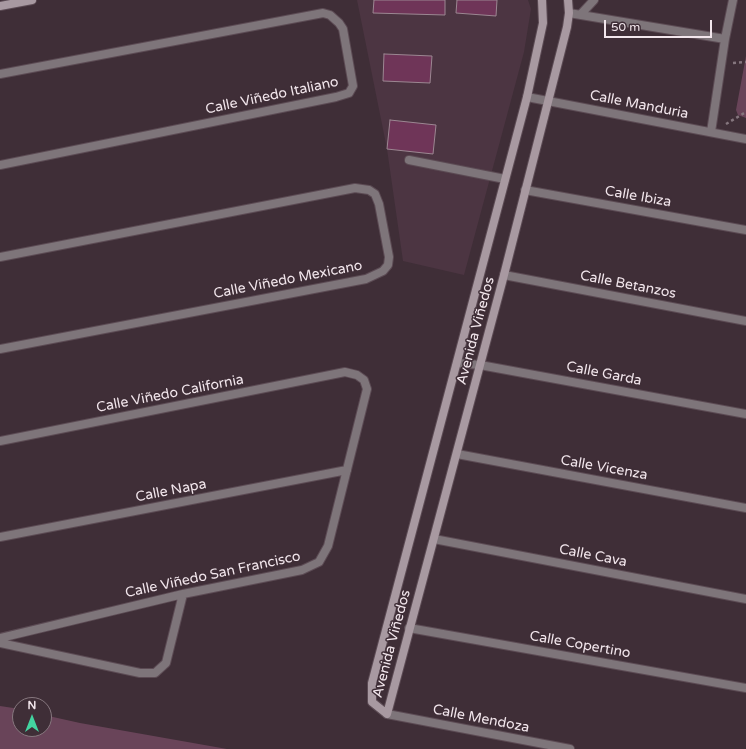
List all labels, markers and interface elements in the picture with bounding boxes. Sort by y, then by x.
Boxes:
scale bar [606,12,714,38]
text: 50 m [611,20,640,34]
street label: Calle Viñedo Italiano [204,74,340,118]
street label: Calle Manduria [588,87,690,123]
street label: Calle Ibiza [603,183,673,211]
street label: Calle Viñedo Mexicano [212,257,364,303]
street label: Calle Betanzos [578,267,678,303]
street label: Avenida Viñedos [454,275,498,387]
street label: Calle Garda [565,358,643,390]
street label: Calle Viñedo California [95,371,245,417]
street label: Calle Vicenza [559,452,649,484]
street label: Calle Napa [134,476,208,506]
street label: Calle Cava [558,541,628,571]
street label: Calle Viñedo San Francisco [124,548,302,602]
street label: Avenida Viñedos [370,588,414,700]
street label: Calle Copertino [528,628,632,662]
north arrow [12,697,52,737]
text: N [28,699,36,712]
street label: Calle Mendoza [431,701,531,737]

